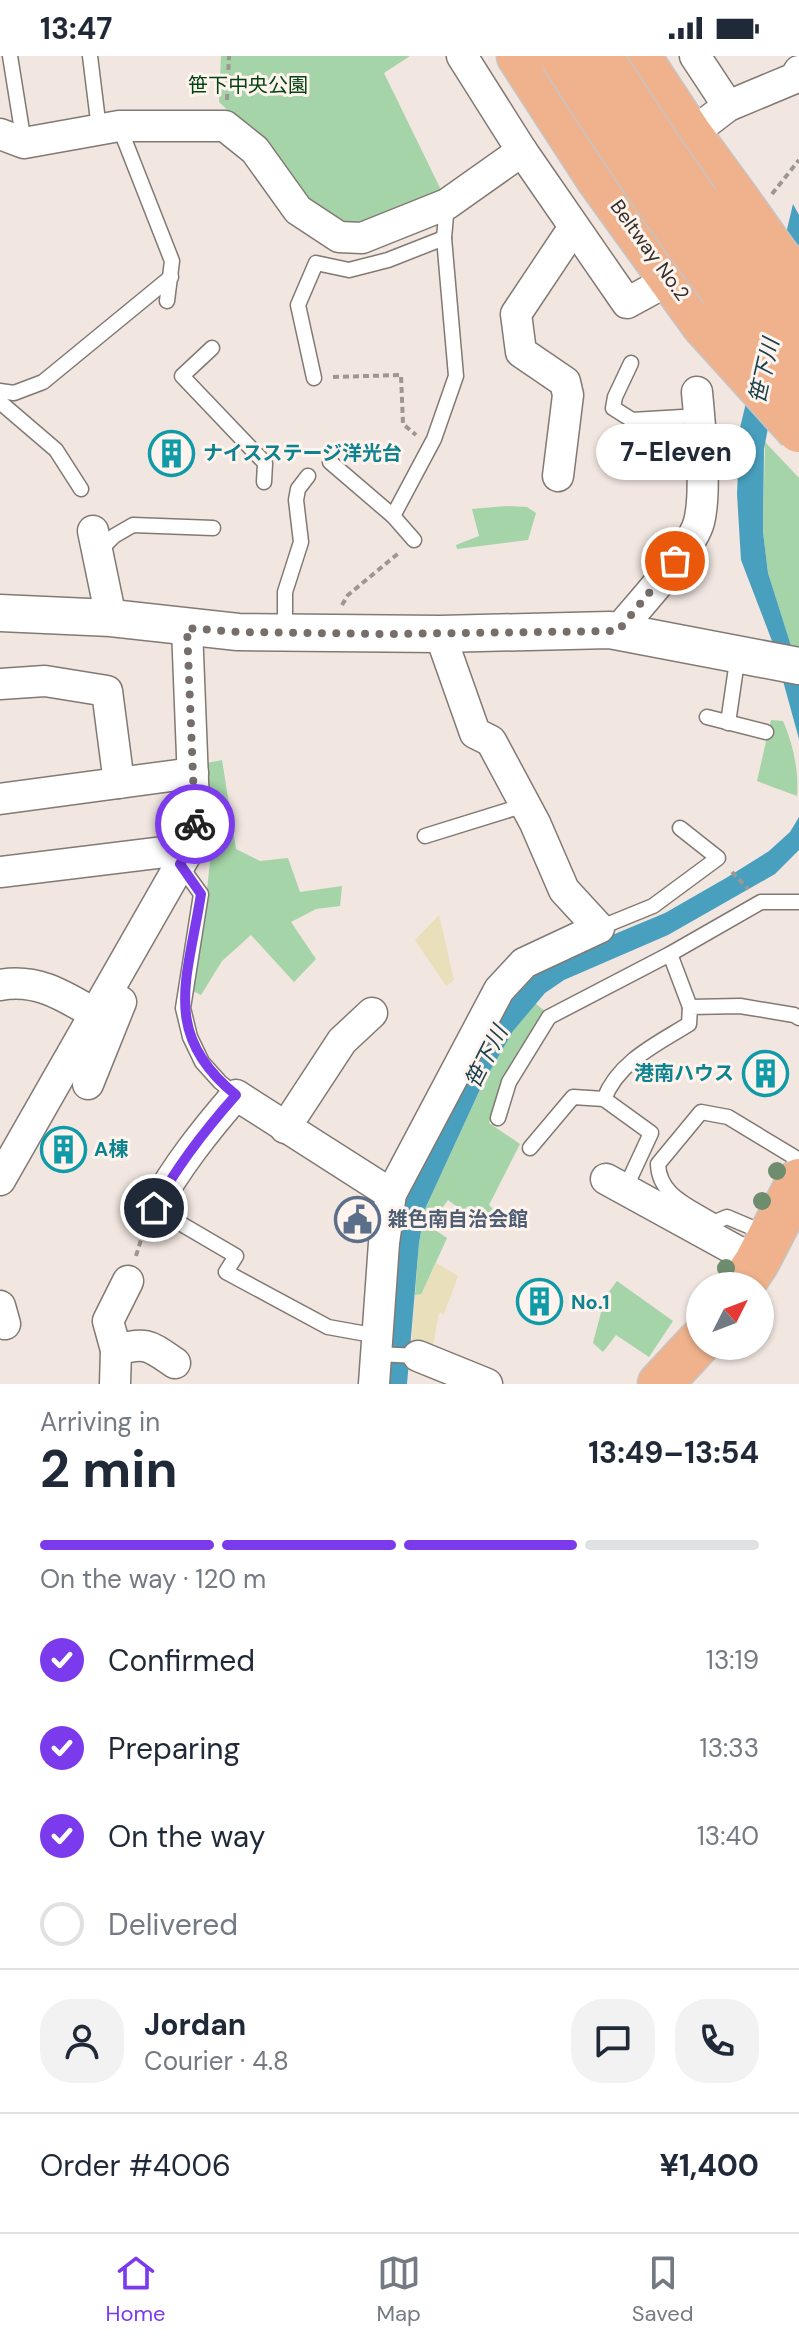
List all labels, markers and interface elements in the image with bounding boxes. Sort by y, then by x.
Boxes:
text: 13:47 [40,9,112,48]
park label: 笹下中央公園 [188,72,308,98]
street label: Beltway No.2 [605,194,695,306]
water label: 笹下川 [742,334,786,406]
callout: 7-Eleven [595,425,755,481]
building icon: ナイスステージ洋光台 [148,429,196,477]
text: 7-Eleven [620,435,732,469]
place label: ナイスステージ洋光台 [203,440,402,466]
pin [641,527,709,595]
icon: bag [653,539,697,583]
courier [155,784,235,864]
icon: bike [173,802,217,846]
water label: 笹下川 [458,1019,515,1093]
building icon: 港南ハウス [741,1049,789,1097]
place label: 港南ハウス [634,1060,734,1086]
building icon: A棟 [39,1125,87,1173]
place label: A棟 [94,1136,128,1162]
pin [120,1174,188,1242]
icon: home [132,1186,176,1230]
public building icon: 雑色南自治会館 [333,1195,381,1243]
place label: 雑色南自治会館 [388,1206,528,1232]
north arrow [686,1272,774,1360]
map controls [686,1272,774,1360]
building icon: No.1 [516,1278,564,1326]
place label: No.1 [571,1289,609,1315]
text: Arriving in [40,1405,160,1439]
text: 13:49–13:54 [588,1433,759,1472]
text: 2 min [40,1435,178,1503]
text: On the way · 120 m [40,1562,266,1596]
icon: check [40,1638,84,1682]
text: Confirmed [108,1641,255,1680]
text: 13:19 [706,1643,759,1677]
icon: check [40,1726,84,1770]
text: Preparing [108,1729,240,1768]
text: 13:33 [700,1731,759,1765]
icon: check [40,1814,84,1858]
text: On the way [108,1817,265,1856]
text: 13:40 [697,1819,759,1853]
text: Delivered [108,1905,238,1944]
button: person [40,1999,124,2083]
button: chat [571,1999,655,2083]
button: phone [675,1999,759,2083]
text: Jordan [144,2005,246,2044]
text: Courier · 4.8 [144,2044,289,2078]
text: Order #4006 [40,2146,231,2185]
text: ¥1,400 [659,2146,759,2185]
tab: Home [105,2251,166,2328]
tab: Map [377,2251,421,2328]
tab: Saved [632,2251,694,2328]

